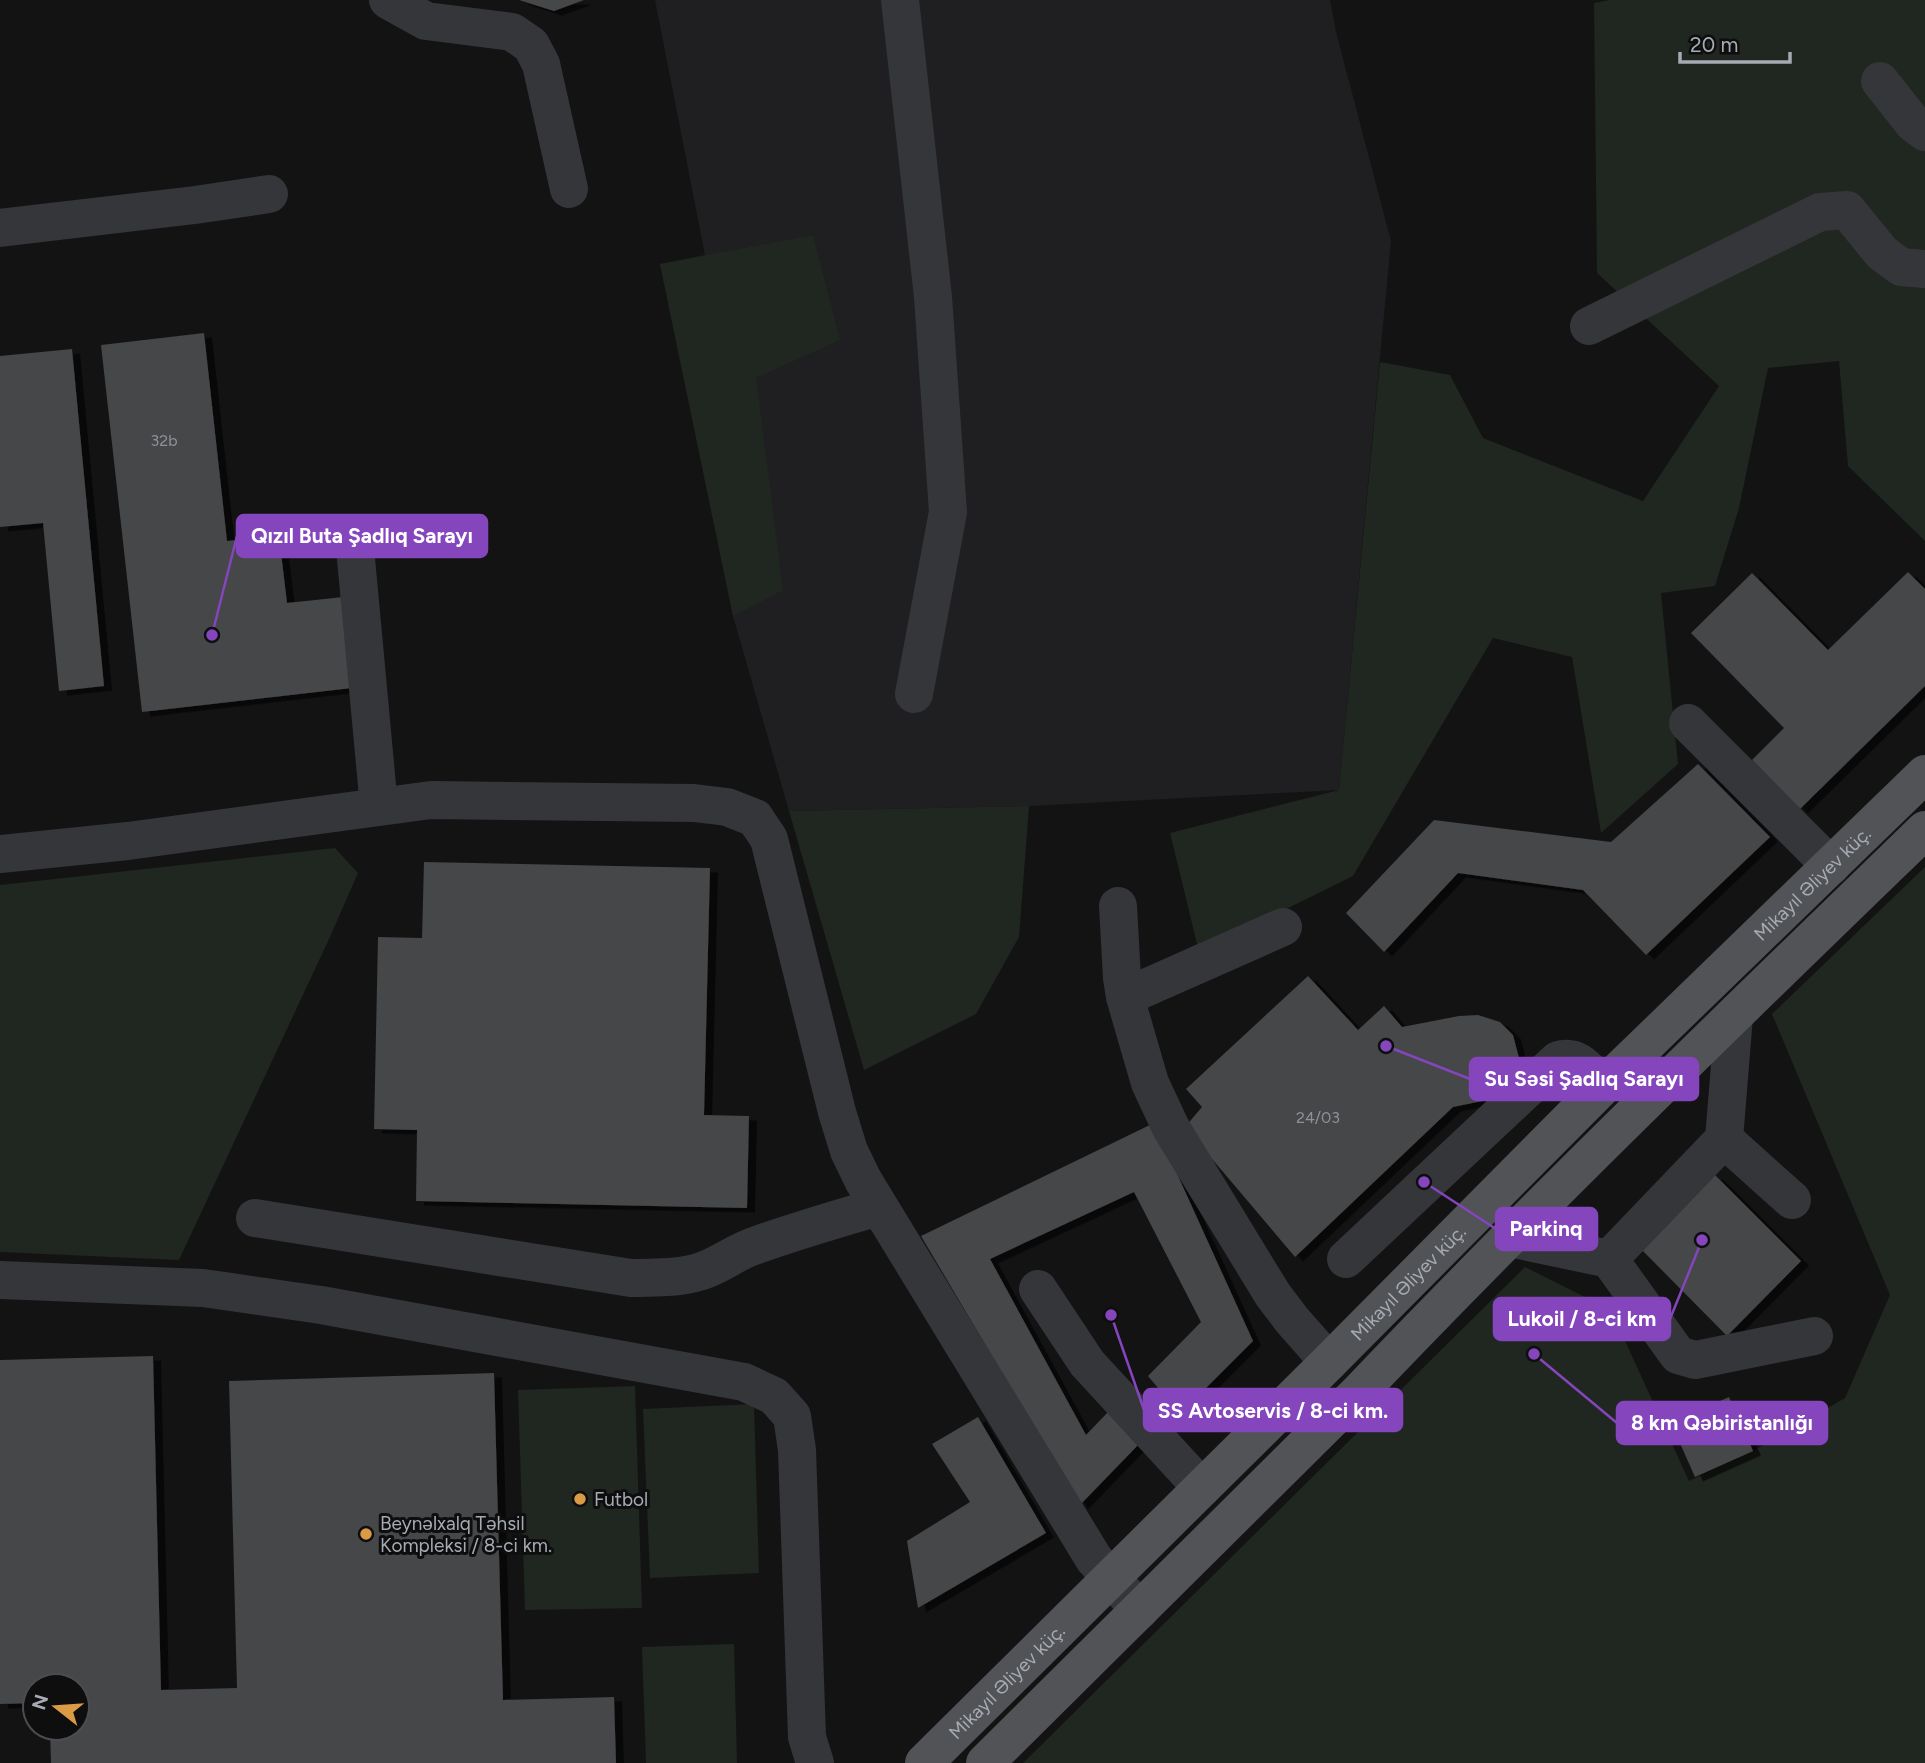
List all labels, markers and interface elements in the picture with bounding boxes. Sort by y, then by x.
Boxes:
scale bar [1680,21,1790,65]
text: 20 m [1690,32,1738,57]
house number: 32b [150,431,178,450]
callout: Qızıl Buta Şadlıq Sarayı [237,515,487,557]
text: Qızıl Buta Şadlıq Sarayı [251,523,473,548]
street label: Mikayıl Əliyev küç. [1749,822,1875,945]
callout: Su Səsi Şadlıq Sarayı [1470,1058,1698,1100]
text: Su Səsi Şadlıq Sarayı [1484,1066,1684,1091]
house number: 24/03 [1296,1108,1340,1127]
callout: Parkinq [1496,1208,1597,1250]
text: Parkinq [1510,1216,1582,1241]
street label: Mikayıl Əliyev küç. [1346,1220,1470,1345]
callout: Lukoil / 8-ci km [1494,1298,1670,1340]
text: Lukoil / 8-ci km [1508,1306,1656,1331]
callout: SS Avtoservis / 8-ci km. [1144,1389,1402,1431]
text: SS Avtoservis / 8-ci km. [1158,1398,1388,1423]
callout: 8 km Qəbiristanlığı [1617,1402,1827,1444]
text: 8 km Qəbiristanlığı [1631,1410,1813,1435]
place label: Futbol [594,1488,648,1511]
marker: Futbol [572,1491,588,1507]
place label: Beynəlxalq Təhsil Kompleksi / 8-ci km. [380,1512,552,1557]
marker: Beynəlxalq Təhsil Kompleksi / 8-ci km. [358,1526,374,1542]
street label: Mikayıl Əliyev küç. [944,1619,1069,1744]
north arrow [21,1672,91,1742]
text: N [27,1692,53,1713]

